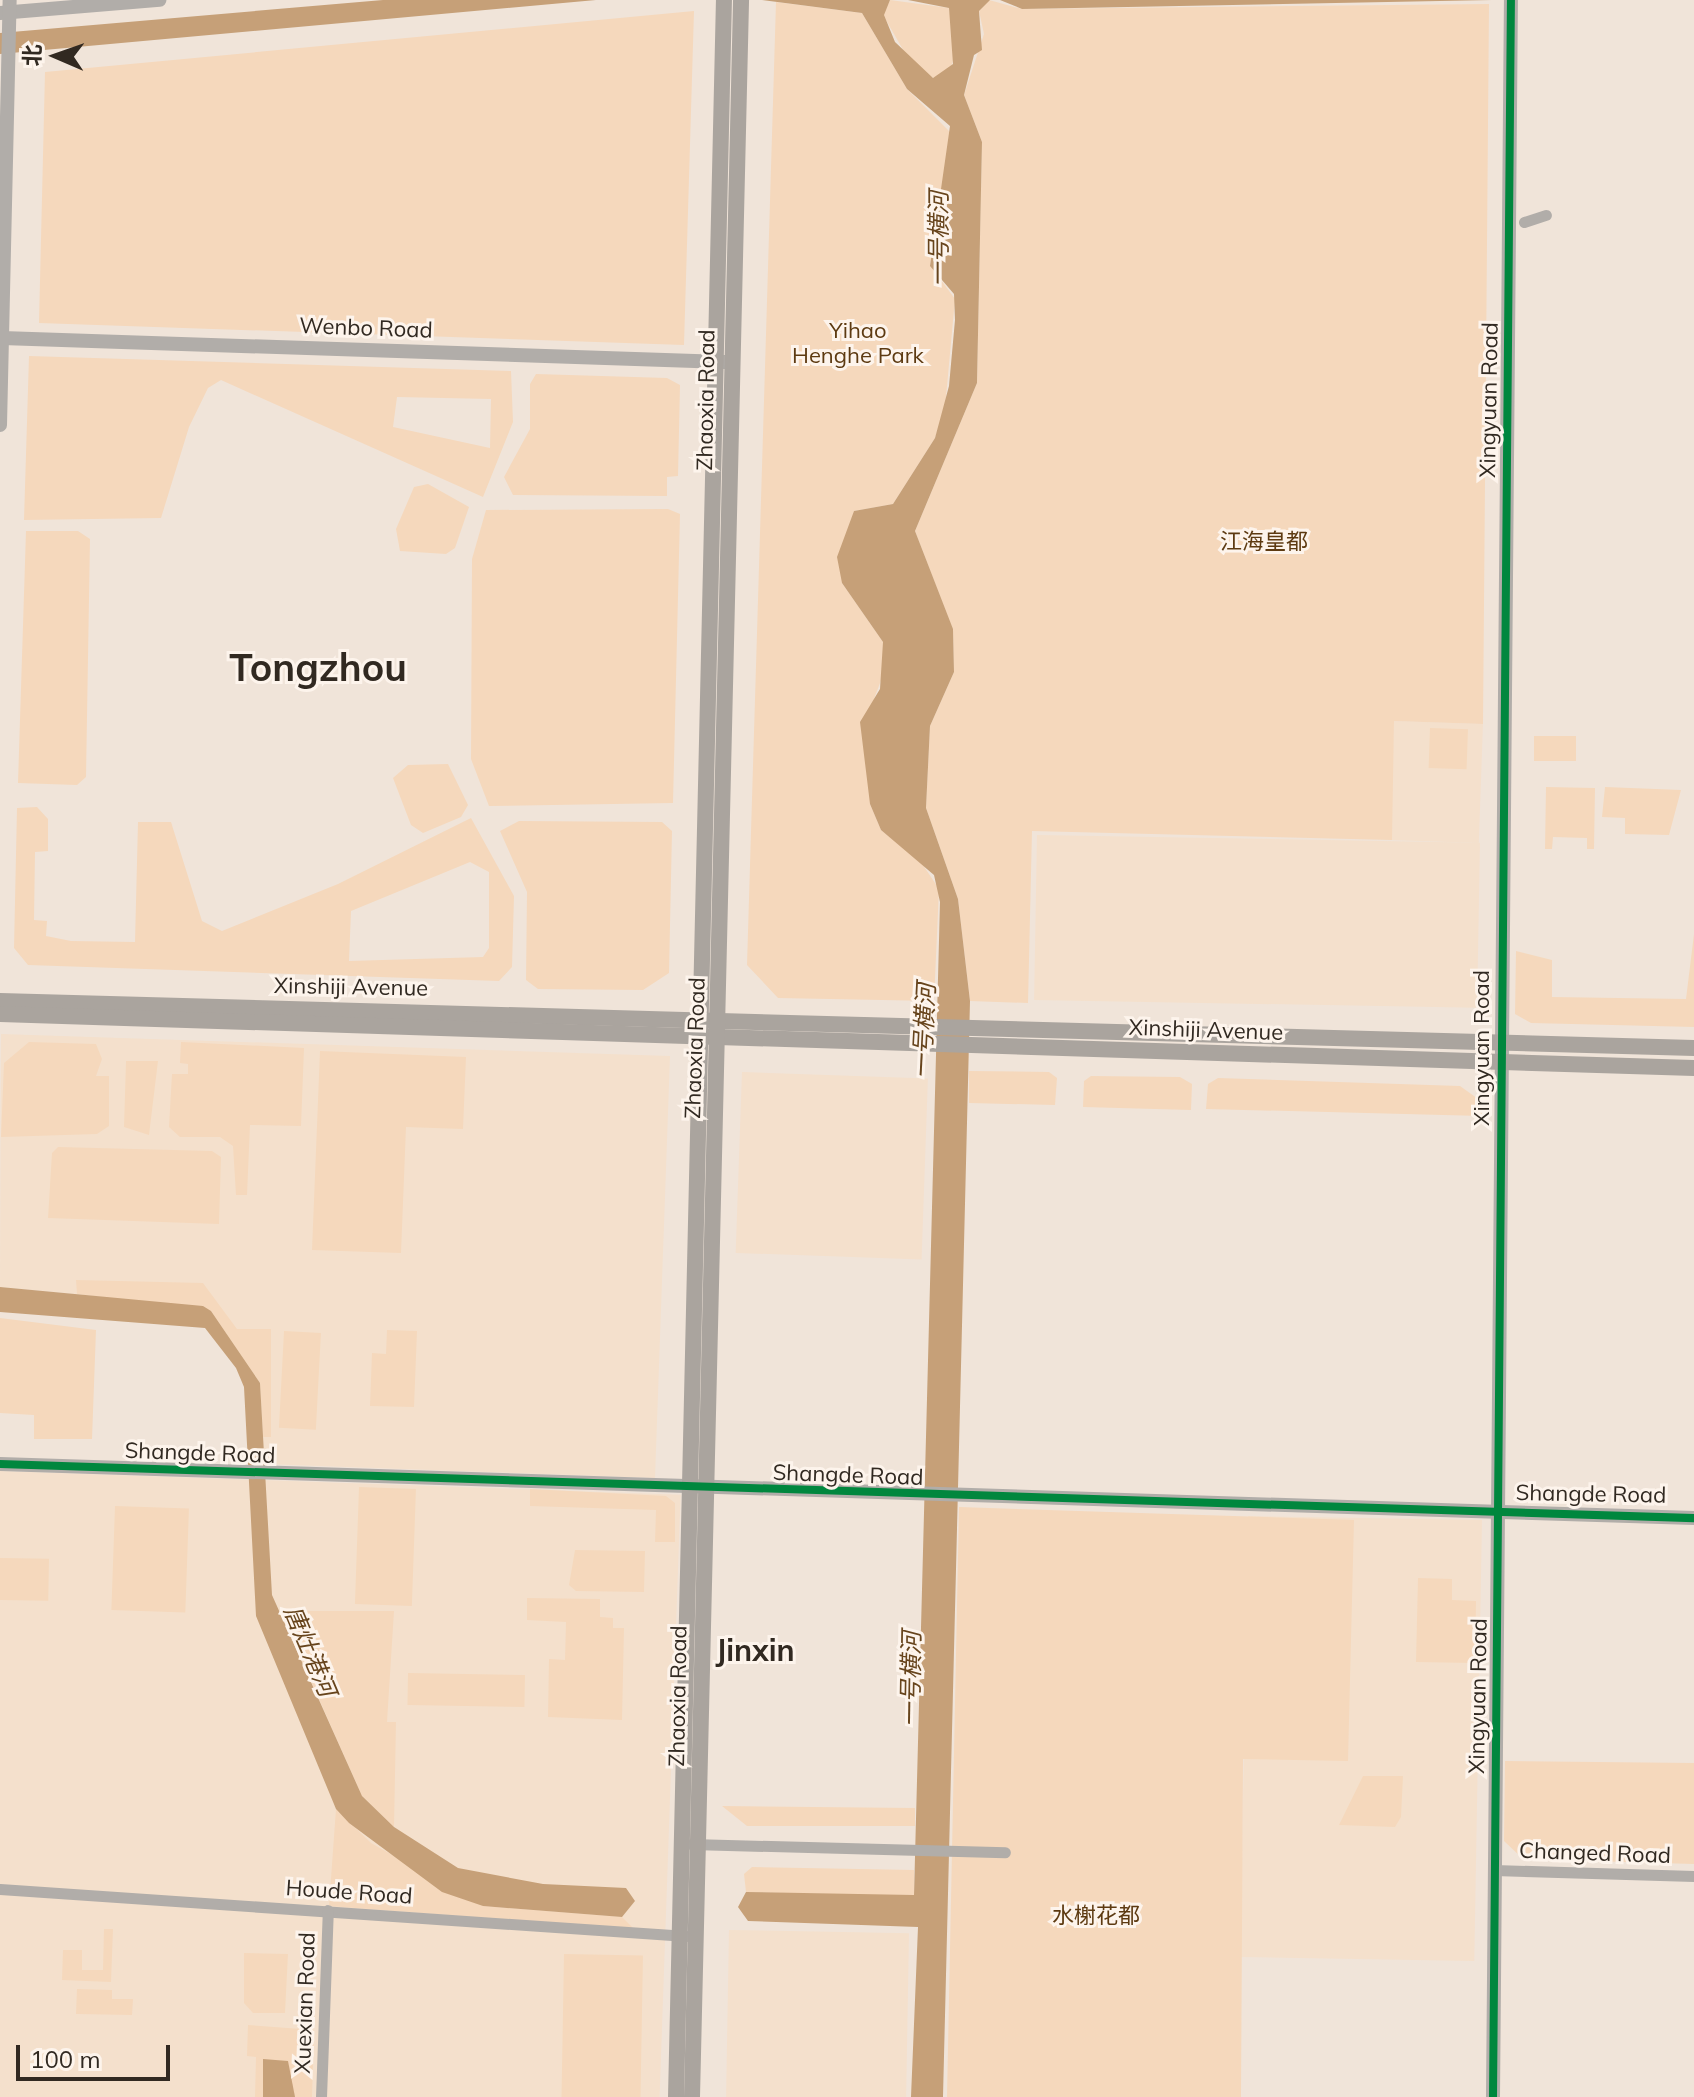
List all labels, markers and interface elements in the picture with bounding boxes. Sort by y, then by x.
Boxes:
north arrow [16,16,96,96]
text: 北 [18,44,46,67]
water label: 一号横河 [925,191,953,287]
street label: Wenbo Road [299,312,433,344]
park label: Yihao Henghe Park [792,317,924,368]
street label: Xingyuan Road [1474,322,1504,478]
street label: Zhaoxia Road [692,329,720,471]
park label: 江海皇都 [1220,529,1308,555]
district label: Tongzhou [229,645,407,691]
street label: Xingyuan Road [1469,970,1495,1126]
street label: Xinshiji Avenue [274,972,428,1002]
street label: Zhaoxia Road [679,977,711,1119]
water label: 一号横河 [907,982,941,1080]
street label: Xinshiji Avenue [1128,1014,1284,1046]
street label: Shangde Road [124,1437,276,1469]
street label: Shangde Road [772,1459,924,1491]
street label: Shangde Road [1515,1479,1667,1509]
water label: 唐灶港河 [278,1601,342,1701]
street label: Xingyuan Road [1463,1618,1493,1774]
street label: Zhaoxia Road [664,1625,692,1767]
water label: 一号横河 [896,1631,926,1727]
district label: Jinxin [715,1632,795,1668]
street label: Changed Road [1519,1837,1671,1869]
street label: Houde Road [285,1874,413,1910]
park label: 水榭花都 [1052,1903,1140,1929]
street label: Xuexian Road [289,1932,321,2074]
scale bar [20,2029,174,2079]
text: 100 m [30,2044,101,2074]

